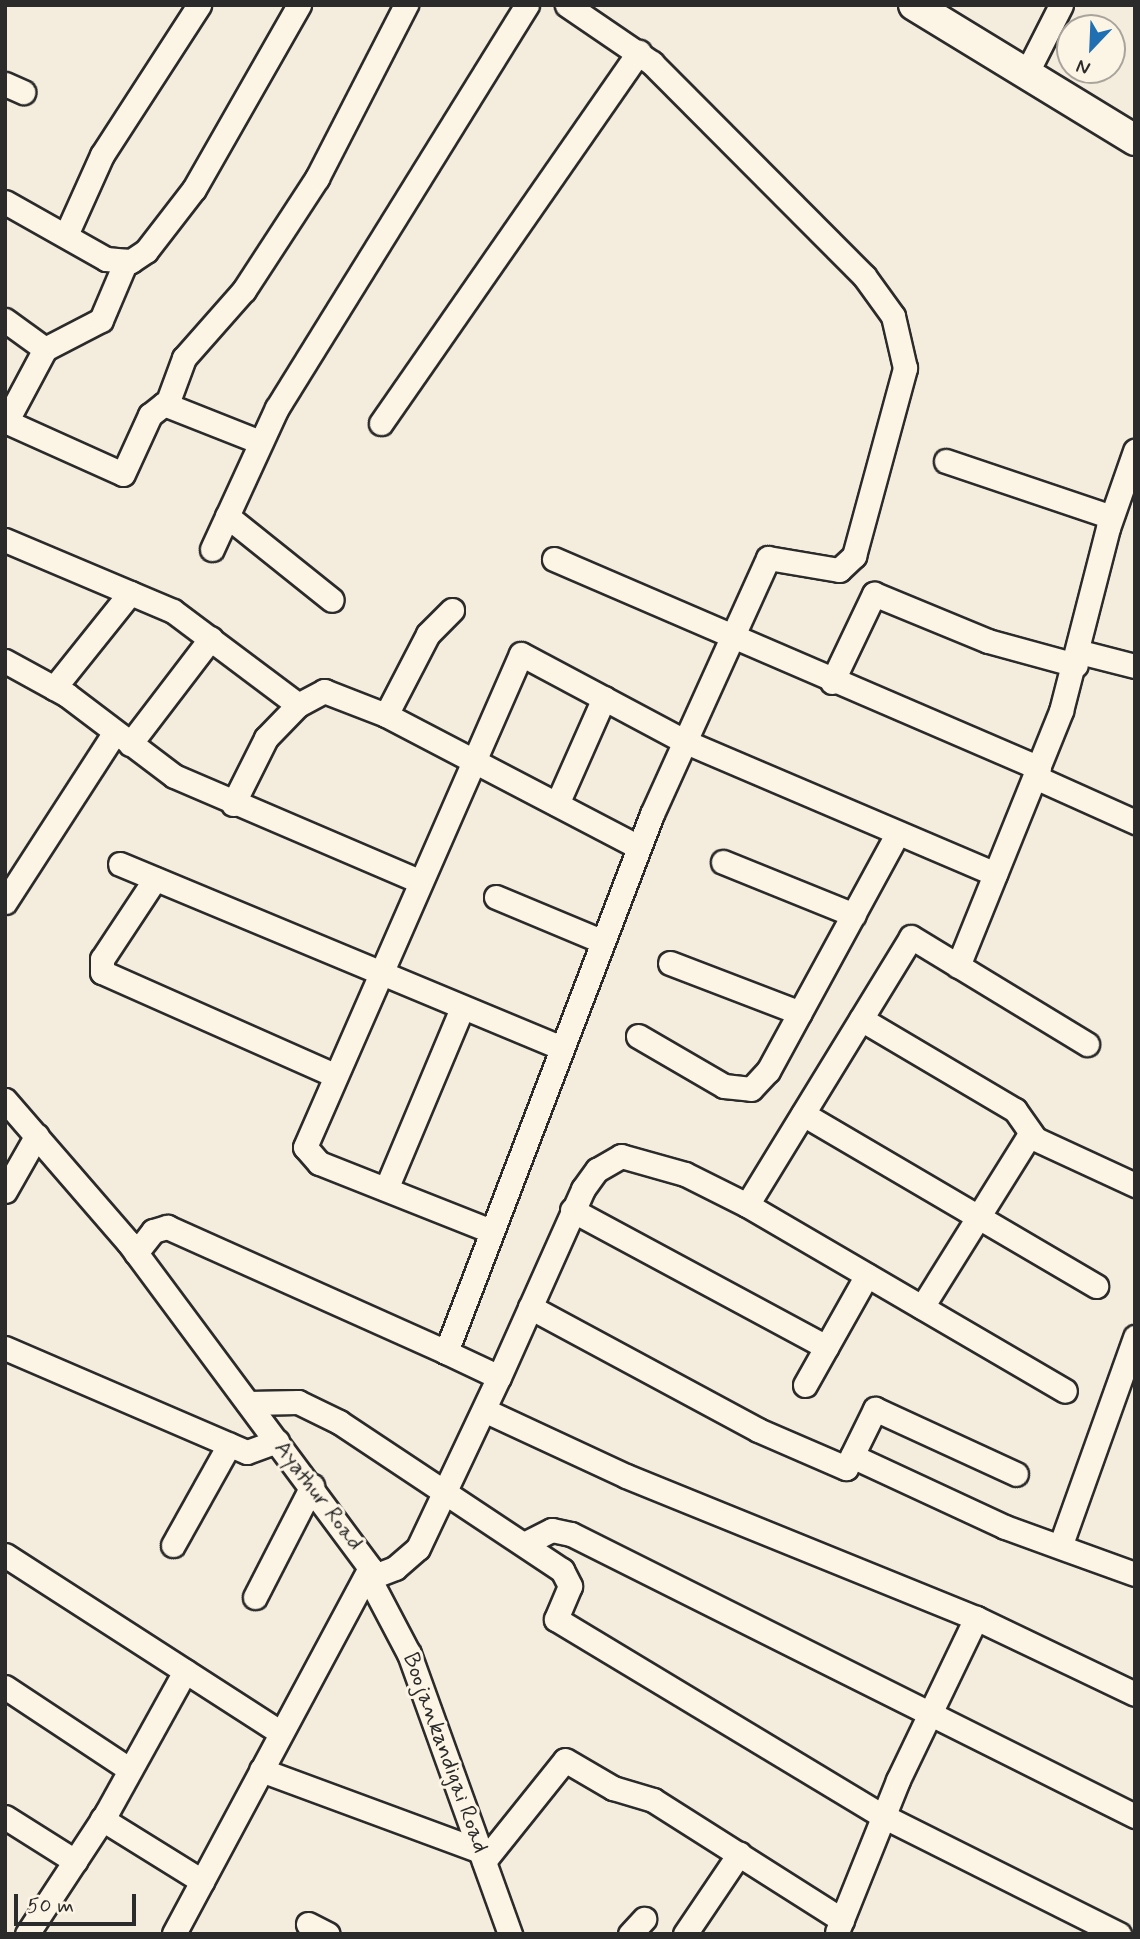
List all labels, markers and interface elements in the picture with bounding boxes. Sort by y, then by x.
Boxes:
north arrow [1056,14,1126,84]
text: N [1073,53,1094,81]
street label: Ayathur Road [268,1436,368,1556]
street label: Boojankandigai Road [396,1650,494,1856]
scale bar [18,1880,140,1924]
text: 50 m [27,1892,74,1920]

